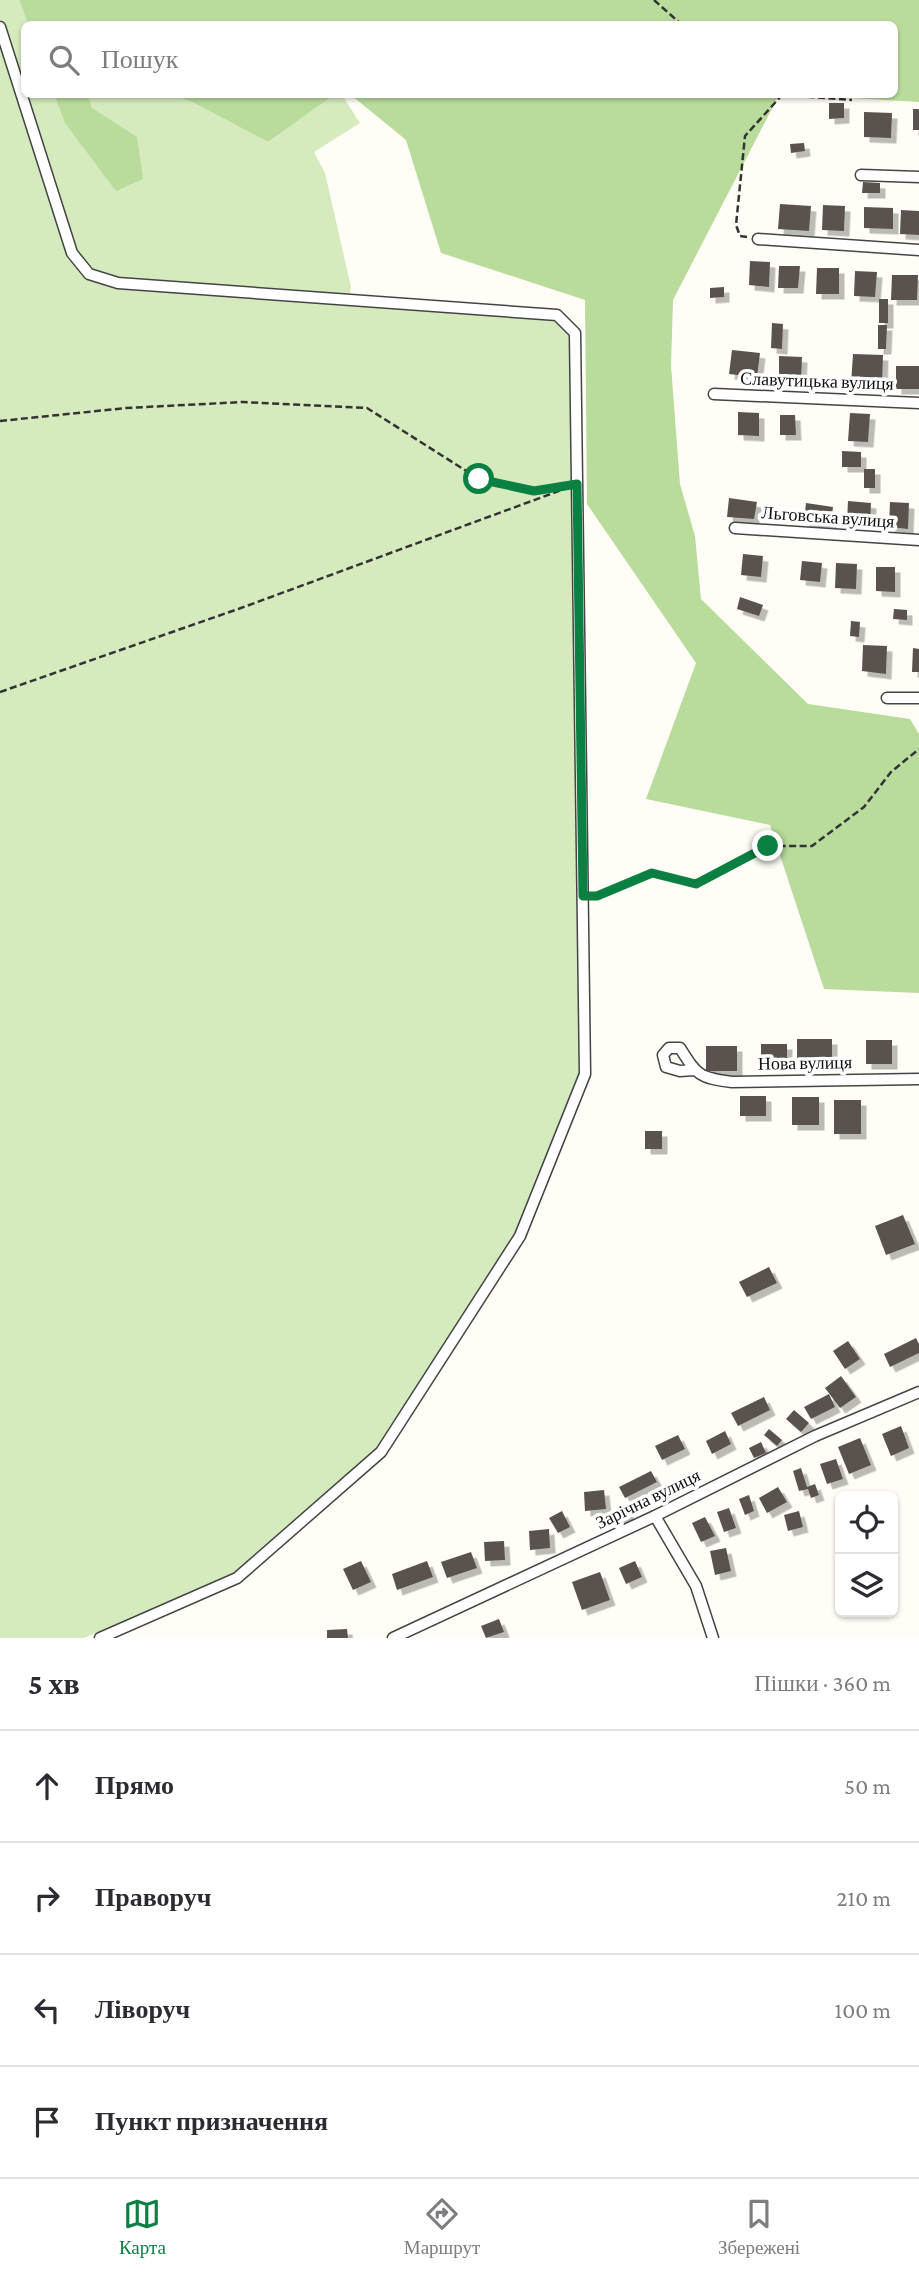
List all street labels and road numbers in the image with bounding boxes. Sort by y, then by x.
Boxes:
street label: Славутицька вулиця [740,368,894,394]
street label: Льговська вулиця [761,502,895,532]
street label: Нова вулиця [758,1052,852,1074]
street label: Зарічна вулиця [593,1465,703,1533]

